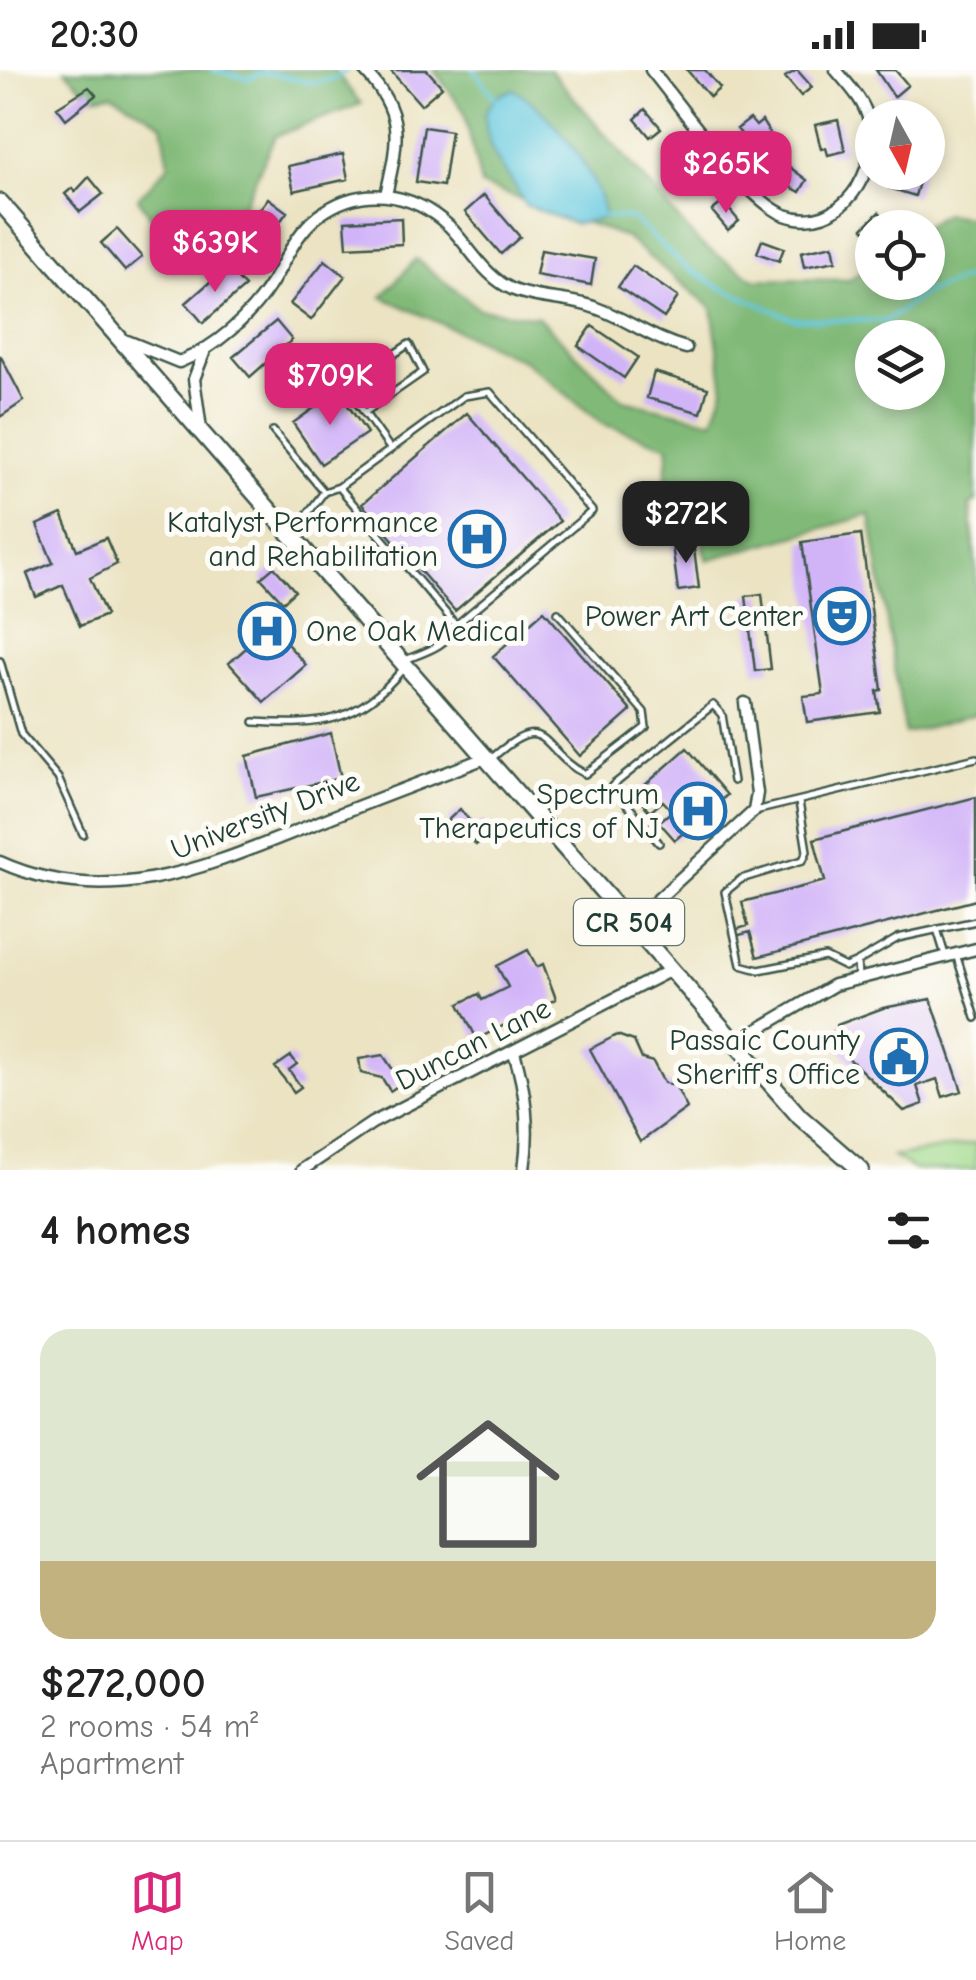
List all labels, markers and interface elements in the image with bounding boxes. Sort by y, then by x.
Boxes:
text: 20:30 [50,13,139,57]
north arrow [855,100,945,190]
map controls [855,100,945,410]
pin: $265K [656,131,796,216]
text: $265K [683,145,769,182]
pin: $639K [145,210,285,295]
button: locate [855,210,945,300]
text: $639K [172,224,258,261]
button: layers [855,320,945,410]
pin: $709K [260,343,400,428]
text: $709K [287,357,373,394]
pin: $272K [616,481,756,566]
text: $272K [644,495,728,532]
place label: Katalyst Performance and Rehabilitation [167,505,438,574]
hospital icon: Katalyst Performance and Rehabilitation [447,509,507,569]
theatre icon: Power Art Center [812,586,872,646]
place label: Power Art Center [585,599,803,634]
hospital icon: One Oak Medical [237,601,297,661]
place label: One Oak Medical [306,614,526,649]
street label: University Drive [166,763,364,867]
place label: Spectrum Therapeutics of NJ [419,777,659,846]
hospital icon: Spectrum Therapeutics of NJ [668,781,728,841]
road number: CR 504 [574,899,684,945]
street label: Duncan Lane [390,991,556,1098]
place label: Passaic County Sheriff's Office [669,1023,861,1092]
public building icon: Passaic County Sheriff's Office [869,1027,929,1087]
icon: filters [881,1203,936,1258]
text: 4 homes [40,1206,190,1255]
icon: home [398,1394,578,1574]
text: $272,000 [40,1659,206,1708]
text: 2 rooms · 54 m² [40,1708,258,1745]
text: Apartment [40,1745,183,1782]
tab: Map [130,1865,185,1957]
tab: Saved [444,1865,514,1957]
tab: Home [774,1865,846,1957]

